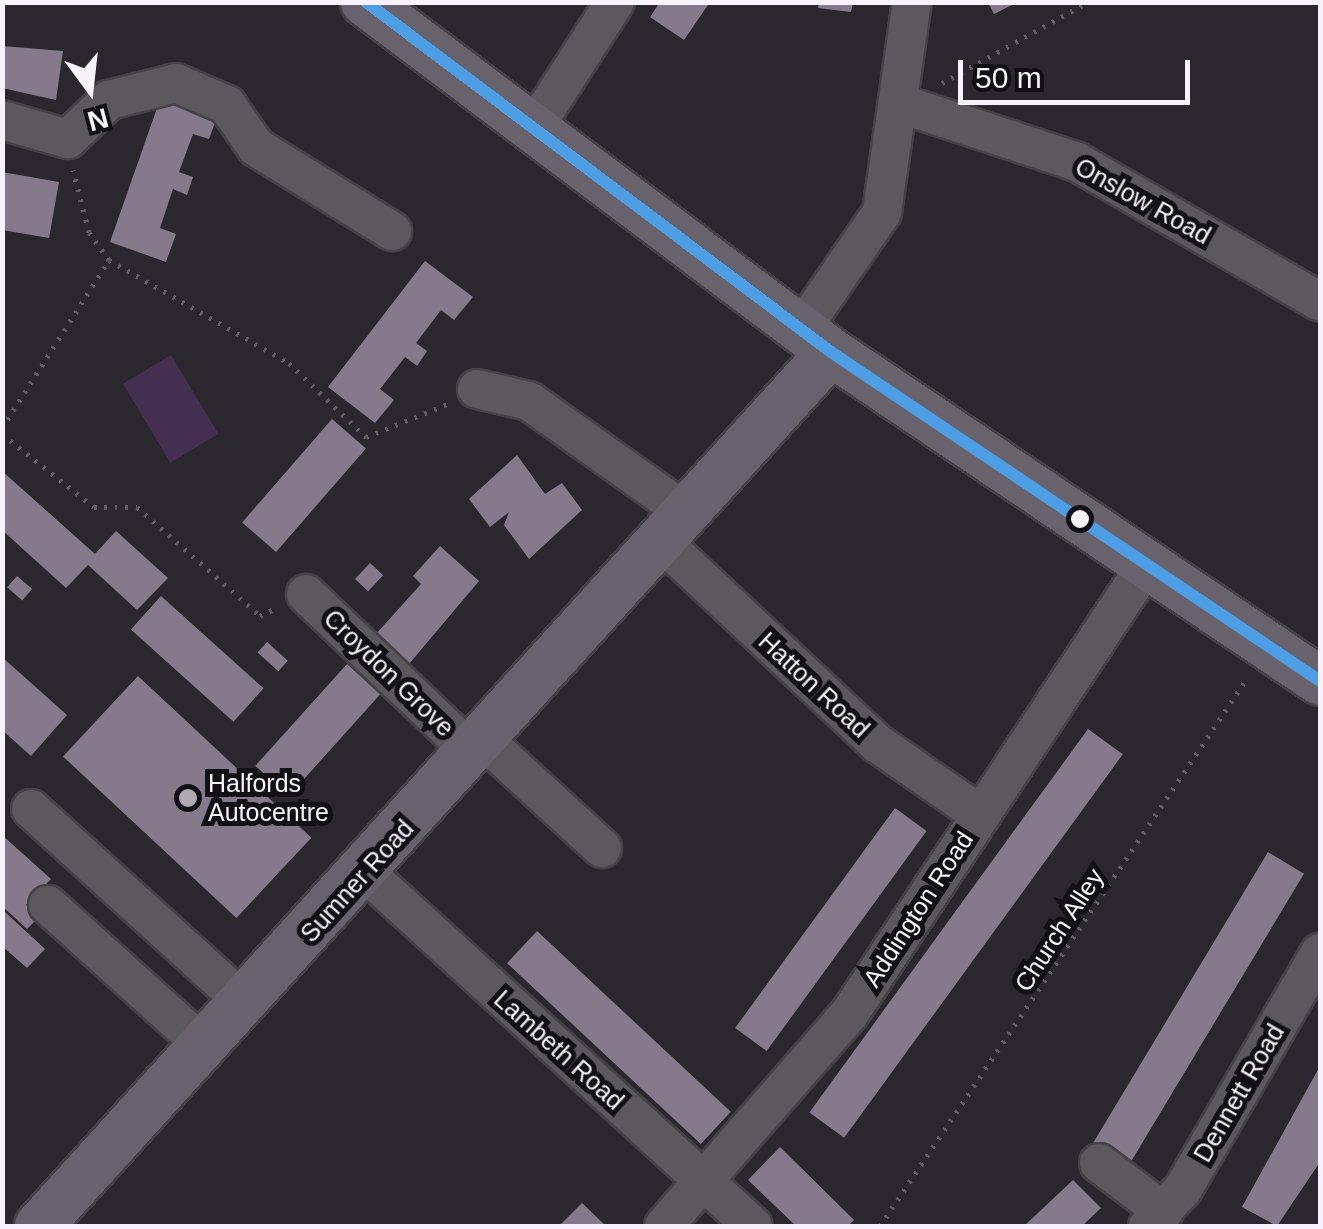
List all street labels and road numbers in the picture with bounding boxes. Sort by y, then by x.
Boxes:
street label: Onslow Road [1070,152,1216,250]
street label: Croydon Grove [318,603,460,743]
street label: Hatton Road [752,626,876,744]
street label: Sumner Road [294,814,420,948]
street label: Addington Road [857,826,979,992]
street label: Church Alley [1008,862,1110,998]
street label: Lambeth Road [488,984,630,1116]
street label: Dennett Road [1187,1019,1291,1167]

